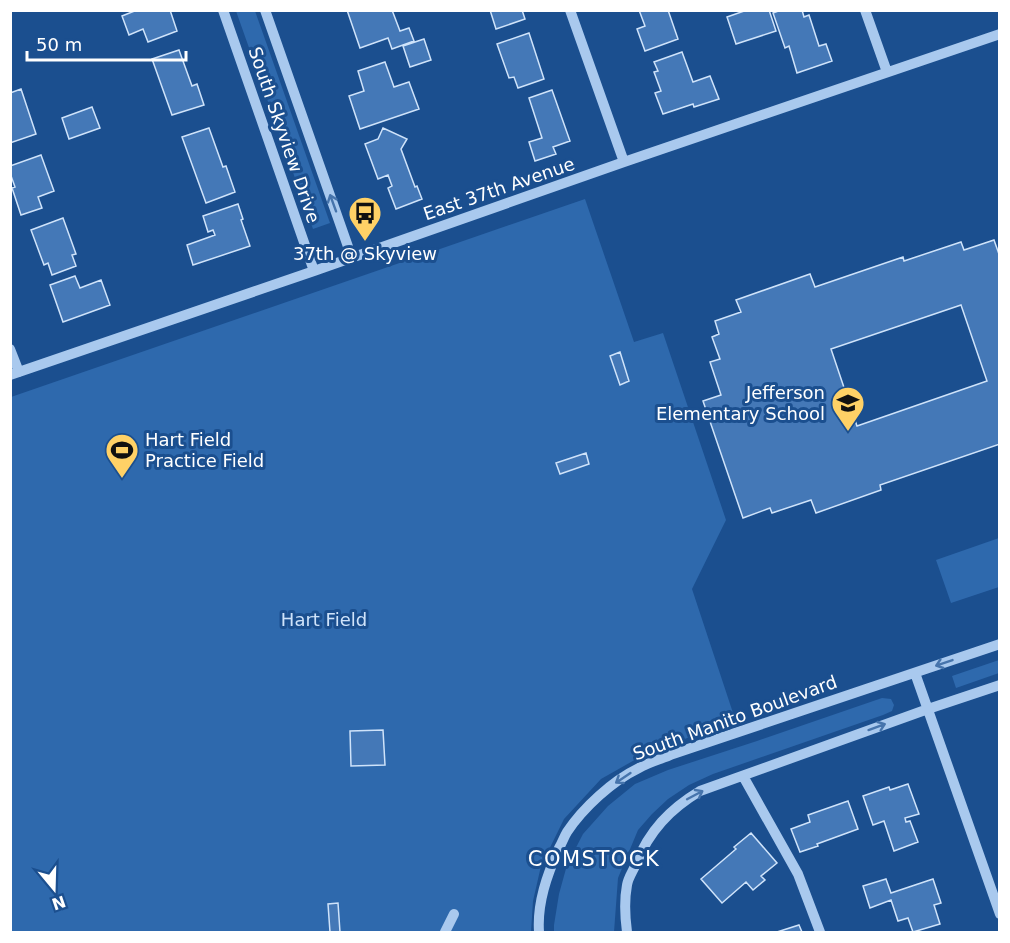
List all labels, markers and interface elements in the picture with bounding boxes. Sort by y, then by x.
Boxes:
scale bar [27,24,186,62]
text: 50 m [36,34,82,55]
street label: South Skyview Drive [244,44,325,226]
street label: East 37th Avenue [420,153,577,224]
one-way arrow [326,194,337,213]
bus stop icon: 37th @ Skyview [347,195,383,242]
place label: 37th @ Skyview [293,243,437,264]
place label: Jefferson Elementary School [656,382,825,424]
school or university icon: Jefferson Elementary School [830,385,866,432]
place label: Hart Field Practice Field [145,429,264,471]
sports icon: Hart Field Practice Field [104,432,140,479]
park label: Hart Field [281,609,367,630]
one-way arrow [935,658,954,669]
street label: South Manito Boulevard [630,671,840,764]
one-way arrow [868,721,886,732]
one-way arrow [615,772,632,784]
one-way arrow [685,789,703,800]
district label: COMSTOCK [528,847,660,871]
north arrow [24,859,84,919]
text: N [49,892,68,914]

